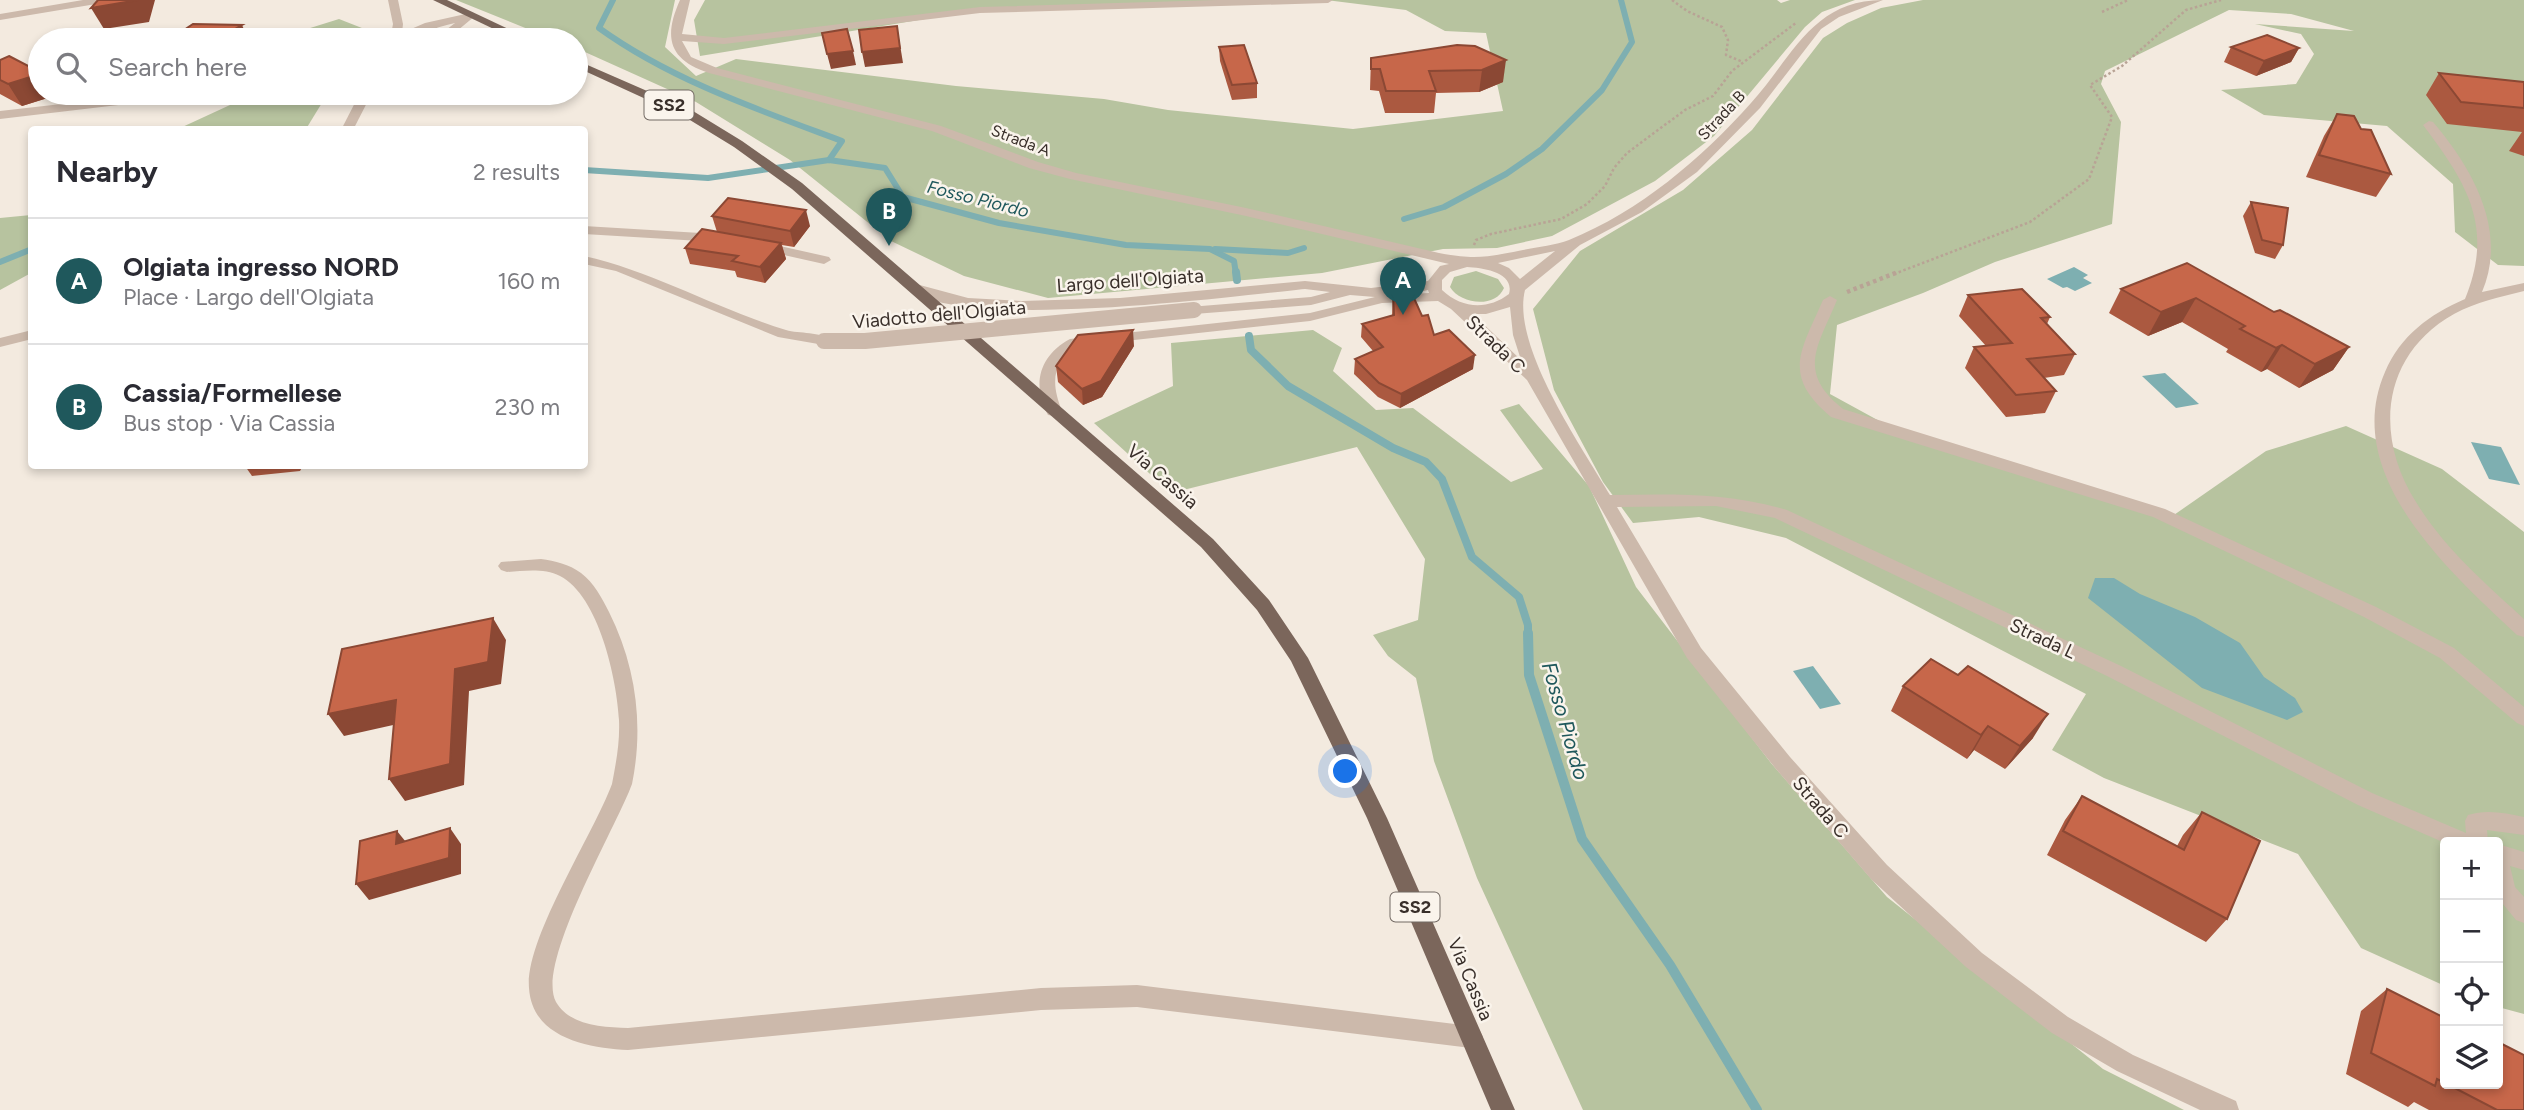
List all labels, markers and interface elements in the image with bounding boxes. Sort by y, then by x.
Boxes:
search box [28,28,588,105]
icon: search [52,48,90,86]
text: Search here [108,51,247,83]
street label: Strada B [1694,87,1749,144]
road number: SS2 [644,90,694,120]
street label: Strada A [989,121,1053,160]
text: Nearby [56,153,158,190]
text: 2 results [473,158,560,186]
water label: Fosso Piordo [925,176,1031,222]
pin: B [866,188,912,246]
text: Olgiata ingresso NORD [123,251,399,283]
pin: A [1380,257,1426,315]
street label: Largo dell'Olgiata [1056,264,1204,297]
text: A [71,267,87,295]
text: 160 m [497,267,560,295]
text: Place · Largo dell'Olgiata [123,283,374,311]
street label: Viadotto dell'Olgiata [851,295,1027,334]
street label: Strada C [1461,310,1531,379]
text: Cassia/Formellese [123,377,342,409]
text: B [72,393,86,421]
text: 230 m [495,393,560,421]
text: Bus stop · Via Cassia [123,409,335,437]
street label: Via Cassia [1122,439,1203,514]
street label: Strada L [2006,613,2080,664]
water label: Fosso Piordo [1537,659,1594,783]
your location [1328,754,1362,788]
street label: Strada C [1788,772,1854,843]
map controls [2440,837,2503,1089]
button: + [2440,837,2503,900]
road number: SS2 [1390,893,1440,922]
button: − [2440,900,2503,963]
street label: Via Cassia [1443,935,1498,1024]
button: locate [2440,963,2503,1026]
button: layers [2440,1026,2503,1089]

